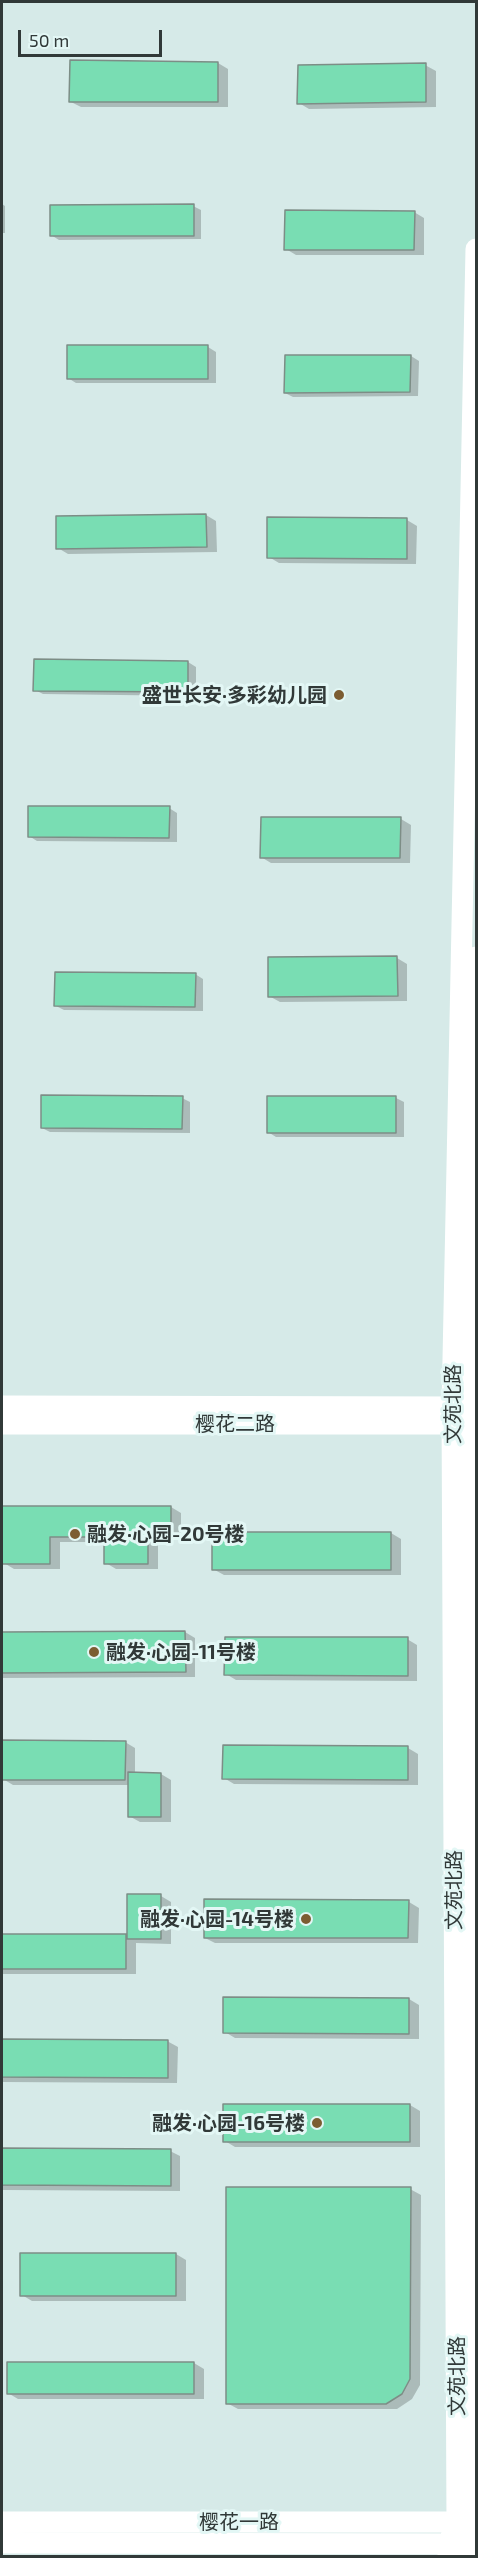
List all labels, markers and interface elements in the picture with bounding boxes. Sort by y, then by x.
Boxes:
scale bar [21,18,165,56]
text: 50 m [29,29,69,51]
place label: 盛世长安·多彩幼儿园 [142,683,327,707]
marker: 盛世长安·多彩幼儿园 [332,688,346,702]
street label: 文苑北路 [441,1364,465,1444]
street label: 樱花二路 [195,1412,275,1436]
place label: 融发·心园-20号楼 [87,1522,245,1546]
marker: 融发·心园-20号楼 [68,1527,82,1541]
place label: 融发·心园-11号楼 [106,1640,256,1664]
marker: 融发·心园-11号楼 [87,1645,101,1659]
street label: 文苑北路 [442,1850,466,1930]
place label: 融发·心园-14号楼 [140,1907,294,1931]
marker: 融发·心园-14号楼 [299,1912,313,1926]
place label: 融发·心园-16号楼 [152,2111,305,2135]
marker: 融发·心园-16号楼 [310,2116,324,2130]
street label: 文苑北路 [445,2336,469,2416]
street label: 樱花一路 [199,2510,279,2534]

